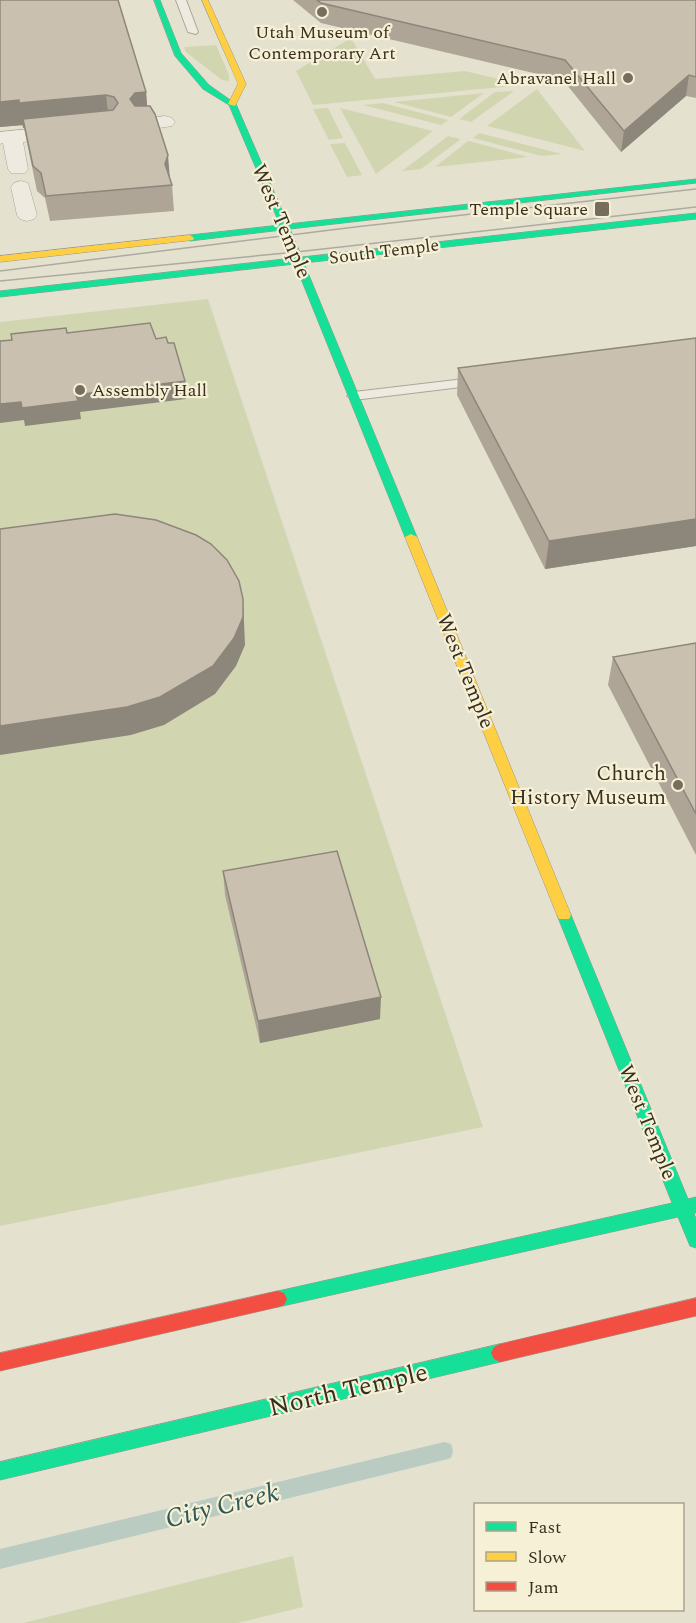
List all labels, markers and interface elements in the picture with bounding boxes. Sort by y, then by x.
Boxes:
marker: Utah Museum of Contemporary Art [315,5,329,19]
place label: Utah Museum of Contemporary Art [248,19,396,67]
place label: Abravanel Hall [496,65,616,92]
marker: Abravanel Hall [621,71,635,85]
street label: West Temple [243,159,320,284]
place label: Temple Square [469,196,588,223]
marker: Temple Square [593,200,611,218]
street label: South Temple [327,231,441,272]
place label: Assembly Hall [92,377,207,404]
marker: Assembly Hall [73,383,87,397]
street label: West Temple [427,609,503,734]
place label: Church History Museum [510,758,666,814]
marker: Church History Museum [671,778,685,792]
street label: West Temple [609,1060,685,1185]
street label: North Temple [265,1352,432,1428]
water label: City Creek [161,1471,284,1540]
legend [474,1503,684,1611]
text: Fast [528,1514,561,1541]
text: Slow [528,1544,567,1571]
text: Jam [528,1574,559,1601]

